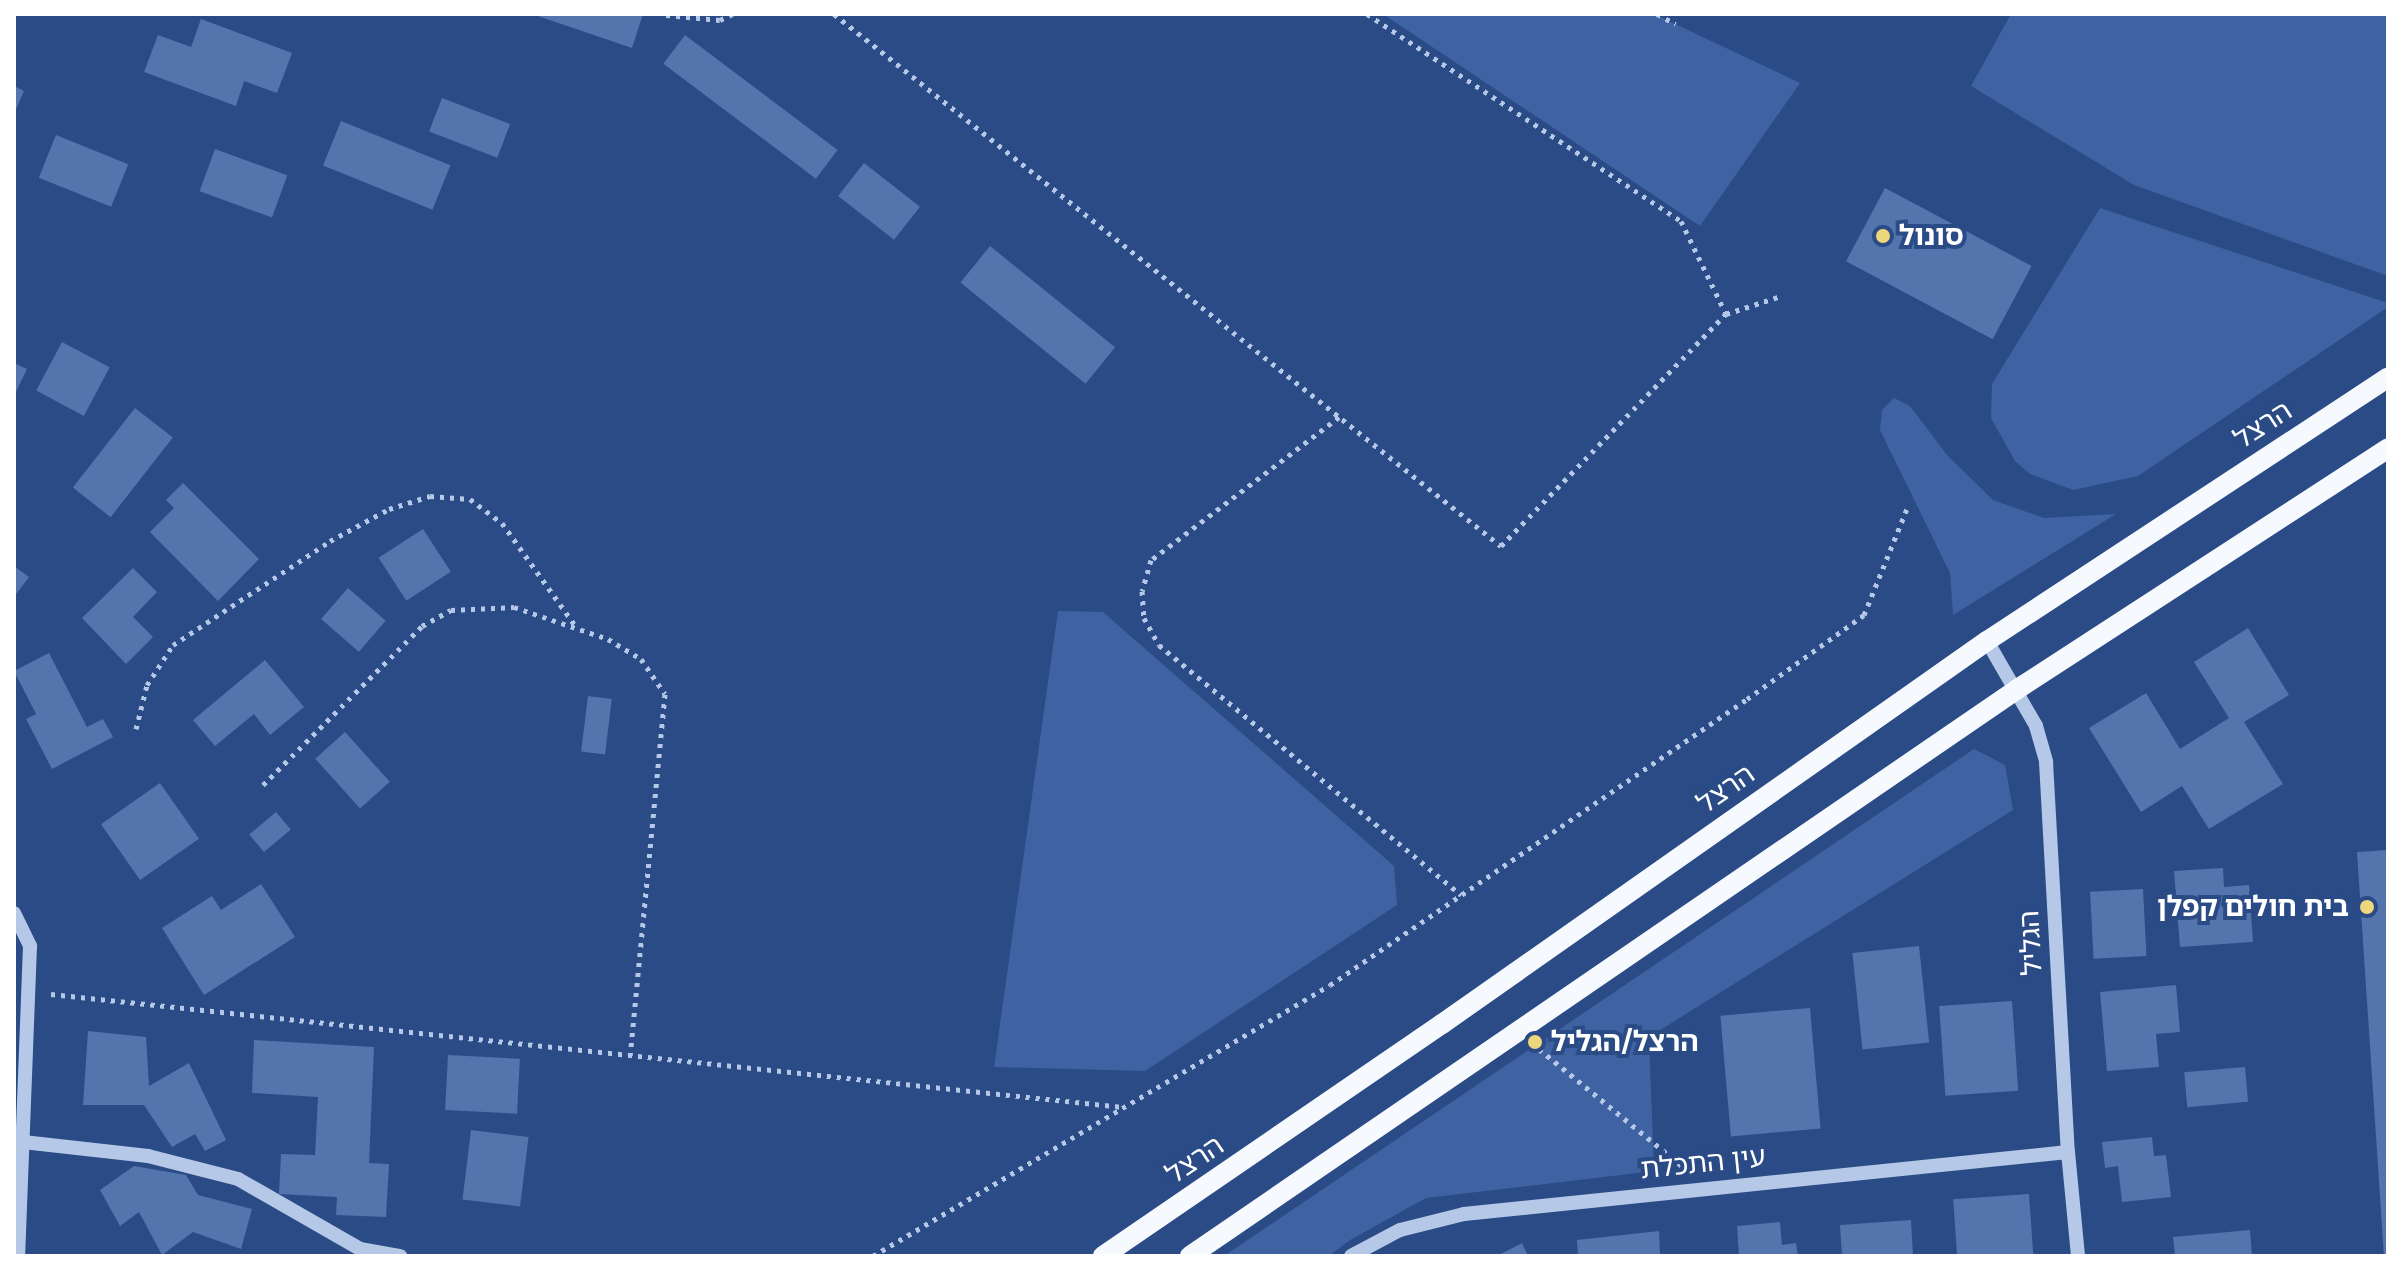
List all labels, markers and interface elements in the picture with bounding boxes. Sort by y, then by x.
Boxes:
place label: סונול [1899,219,1964,253]
marker: סונול [1874,227,1892,245]
street label: הרצל [2228,394,2298,456]
street label: הרצל [1691,757,1761,821]
place label: בית חולים קפלן [2157,890,2349,924]
marker: בית חולים קפלן [2356,896,2378,918]
street label: הגליל [2013,910,2049,976]
place label: הרצל/הגליל [1551,1025,1699,1059]
marker: הרצל/הגליל [1526,1033,1544,1051]
street label: הרצל [1160,1129,1230,1191]
street label: עין התכלת [1639,1140,1767,1186]

